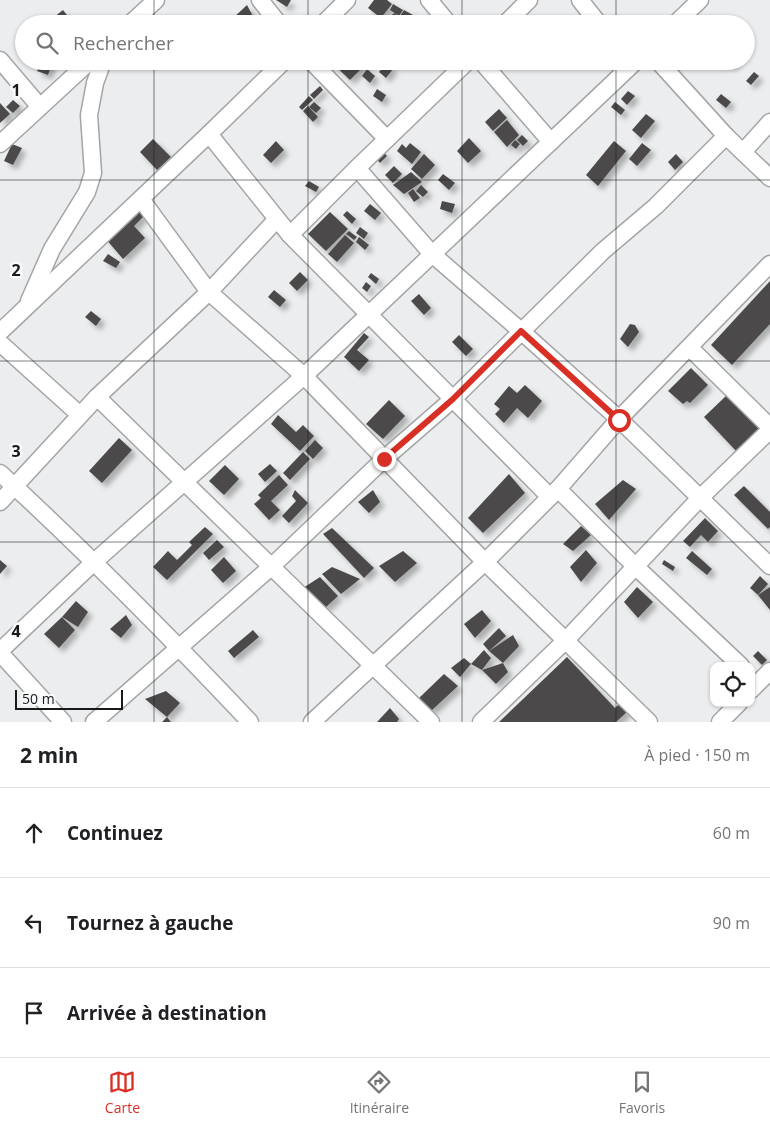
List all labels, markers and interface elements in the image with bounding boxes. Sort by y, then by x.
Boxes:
search box [15,15,755,70]
icon: search [33,29,61,57]
text: Rechercher [73,30,174,56]
text: 1 [11,79,21,101]
text: 2 [11,259,21,281]
route start [608,409,631,432]
text: 3 [11,440,21,462]
route end [373,448,396,471]
text: 4 [11,620,21,642]
map controls [710,662,755,707]
button: locate [710,662,755,707]
scale bar [15,687,122,710]
text: 50 m [22,689,55,708]
text: 2 min [20,741,78,769]
text: À pied · 150 m [644,744,750,766]
icon: ahead [20,819,48,847]
text: Continuez [67,820,163,846]
text: 60 m [713,822,750,844]
icon: left [20,909,48,937]
text: Tournez à gauche [67,910,233,936]
text: 90 m [713,912,750,934]
icon: arrive [20,999,48,1027]
text: Arrivée à destination [67,1000,267,1026]
tab: Carte [105,1068,140,1117]
tab: Itinéraire [350,1068,409,1117]
tab: Favoris [619,1068,665,1117]

